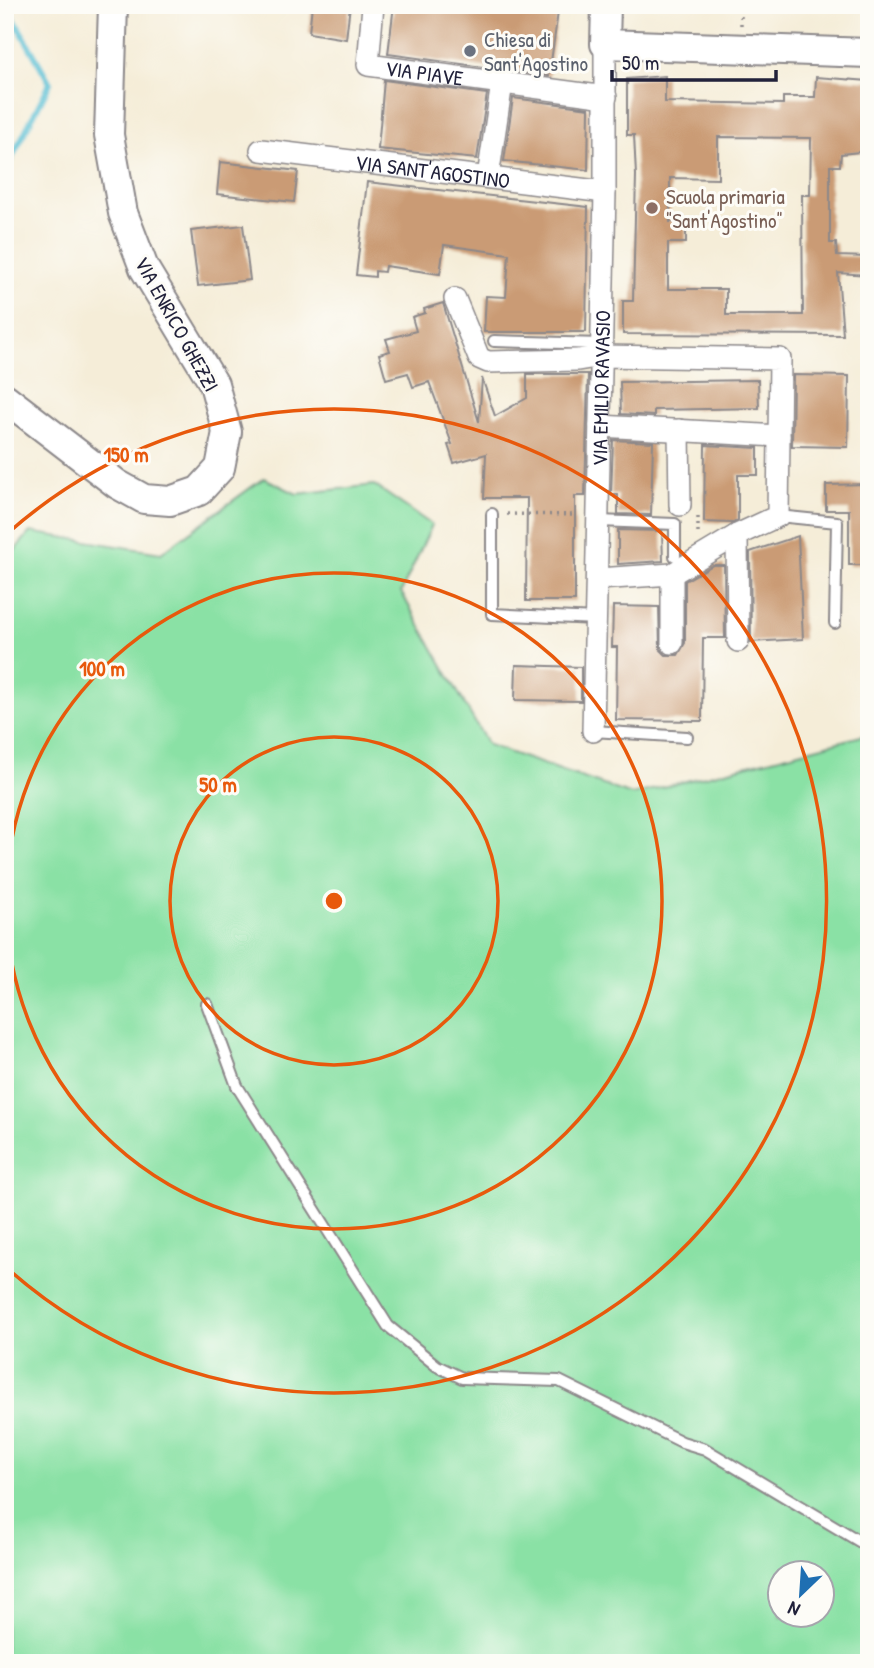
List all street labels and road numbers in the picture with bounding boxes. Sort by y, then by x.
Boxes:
street label: VIA PIAVE [384,53,465,92]
street label: VIA SANT'AGOSTINO [354,147,512,195]
street label: VIA ENRICO GHEZZI [128,251,226,397]
street label: VIA EMILIO RAVASIO [584,310,617,466]

